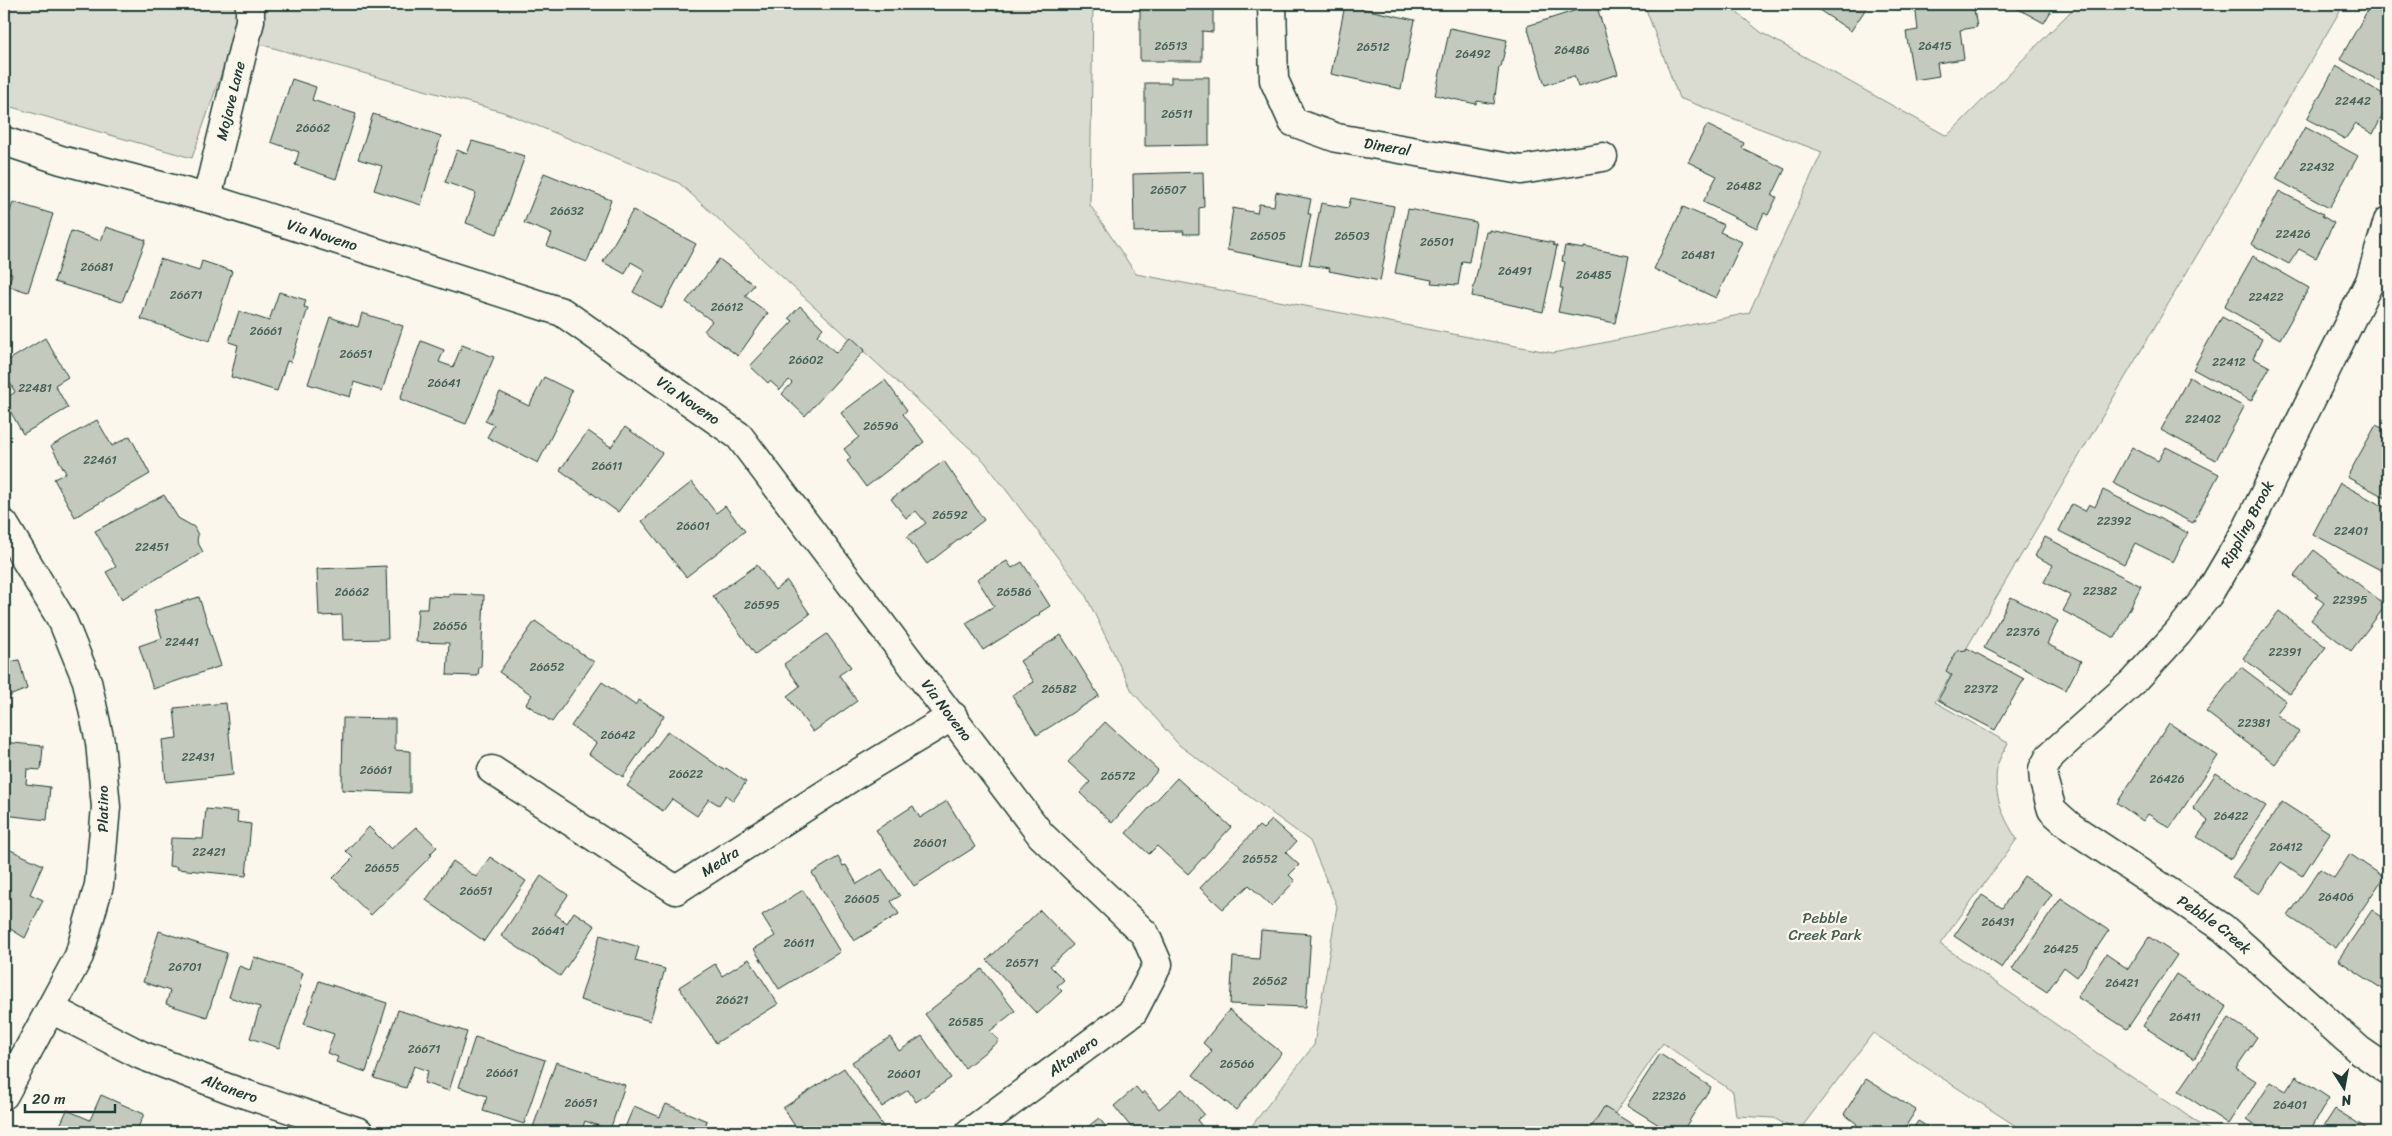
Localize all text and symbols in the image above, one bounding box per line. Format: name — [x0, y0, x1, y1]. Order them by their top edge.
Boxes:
house number: 26513 — [1155, 35, 1188, 57]
house number: 26415 — [1918, 35, 1952, 57]
house number: 26512 — [1356, 36, 1390, 58]
house number: 26486 — [1554, 39, 1590, 61]
house number: 26492 — [1455, 43, 1491, 65]
street label: Mojave Lane — [208, 58, 253, 143]
house number: 22442 — [2335, 90, 2371, 112]
house number: 26511 — [1161, 103, 1193, 125]
house number: 26662 — [296, 117, 330, 139]
street label: Dineral — [1362, 130, 1413, 164]
house number: 22432 — [2300, 156, 2334, 178]
house number: 26482 — [1726, 175, 1762, 197]
house number: 26507 — [1150, 179, 1187, 201]
house number: 26632 — [550, 200, 584, 222]
street label: Via Noveno — [284, 211, 361, 259]
house number: 22426 — [2275, 223, 2311, 245]
house number: 26505 — [1250, 225, 1286, 247]
house number: 26503 — [1334, 225, 1370, 247]
house number: 26501 — [1420, 231, 1454, 253]
house number: 26481 — [1681, 244, 1715, 266]
house number: 26681 — [81, 256, 113, 278]
house number: 26491 — [1498, 260, 1532, 282]
house number: 26485 — [1576, 264, 1612, 286]
house number: 26671 — [170, 284, 202, 306]
house number: 22422 — [2248, 286, 2284, 308]
house number: 26612 — [711, 296, 743, 318]
house number: 26661 — [250, 320, 282, 342]
house number: 26651 — [339, 343, 373, 365]
house number: 26602 — [788, 349, 824, 371]
house number: 22412 — [2212, 351, 2246, 373]
street label: Via Noveno — [651, 369, 726, 432]
house number: 26641 — [427, 372, 461, 394]
house number: 22481 — [18, 377, 52, 399]
house number: 22402 — [2185, 408, 2221, 430]
house number: 26596 — [863, 415, 899, 437]
house number: 22461 — [83, 449, 117, 471]
house number: 26611 — [592, 455, 622, 477]
street label: Rippling Brook — [2213, 475, 2281, 572]
house number: 26592 — [932, 504, 968, 526]
house number: 22392 — [2097, 510, 2131, 532]
house number: 26601 — [676, 515, 710, 537]
house number: 22401 — [2334, 520, 2368, 542]
house number: 22451 — [135, 536, 169, 558]
house number: 22382 — [2083, 580, 2117, 602]
house number: 26662 — [335, 581, 369, 603]
house number: 26586 — [996, 581, 1032, 603]
house number: 22395 — [2332, 589, 2368, 611]
house number: 26595 — [744, 594, 780, 616]
house number: 26656 — [433, 615, 468, 637]
house number: 22376 — [2006, 621, 2040, 643]
house number: 22441 — [165, 631, 199, 653]
house number: 22391 — [2269, 641, 2301, 663]
house number: 26652 — [530, 656, 564, 678]
street label: Via Noveno — [914, 673, 979, 748]
house number: 26582 — [1041, 678, 1077, 700]
house number: 22372 — [1964, 678, 1998, 700]
house number: 22381 — [2238, 712, 2270, 734]
house number: 26642 — [601, 724, 636, 746]
house number: 22431 — [181, 746, 215, 768]
house number: 26661 — [360, 759, 392, 781]
house number: 26622 — [669, 763, 703, 785]
house number: 26572 — [1101, 765, 1135, 787]
house number: 26426 — [2150, 768, 2185, 790]
street label: Platino — [90, 785, 116, 833]
house number: 26422 — [2213, 805, 2249, 827]
house number: 26601 — [913, 832, 947, 854]
house number: 26412 — [2269, 836, 2303, 858]
street label: Medra — [696, 839, 745, 884]
house number: 22421 — [192, 841, 226, 863]
house number: 26552 — [1242, 848, 1278, 870]
house number: 26655 — [364, 857, 400, 879]
house number: 26651 — [459, 880, 493, 902]
house number: 26406 — [2318, 886, 2354, 908]
house number: 26605 — [844, 888, 880, 910]
street label: Pebble Creek — [2172, 888, 2257, 961]
park label: Pebble Creek Park — [1788, 905, 1863, 948]
house number: 26431 — [1982, 911, 2014, 933]
house number: 26641 — [531, 920, 565, 942]
house number: 26611 — [784, 932, 814, 954]
house number: 26425 — [2043, 938, 2079, 960]
house number: 26571 — [1005, 952, 1039, 974]
house number: 26701 — [168, 956, 202, 978]
house number: 26562 — [1253, 970, 1287, 992]
house number: 26421 — [2105, 972, 2139, 994]
house number: 26621 — [716, 989, 748, 1011]
house number: 26411 — [2169, 1006, 2201, 1028]
house number: 26585 — [948, 1011, 984, 1033]
street label: Altanero — [1041, 1028, 1104, 1084]
house number: 26671 — [408, 1038, 440, 1060]
house number: 26566 — [1220, 1053, 1255, 1075]
house number: 26661 — [486, 1062, 518, 1084]
house number: 26601 — [887, 1063, 921, 1085]
north arrow — [2320, 1064, 2370, 1114]
street label: Altanero — [197, 1066, 262, 1111]
scale bar — [25, 1081, 115, 1113]
house number: 22326 — [1652, 1085, 1686, 1107]
text: 20 m — [32, 1086, 66, 1112]
text: N — [2339, 1087, 2355, 1114]
house number: 26651 — [564, 1092, 598, 1114]
house number: 26401 — [2273, 1094, 2307, 1116]

